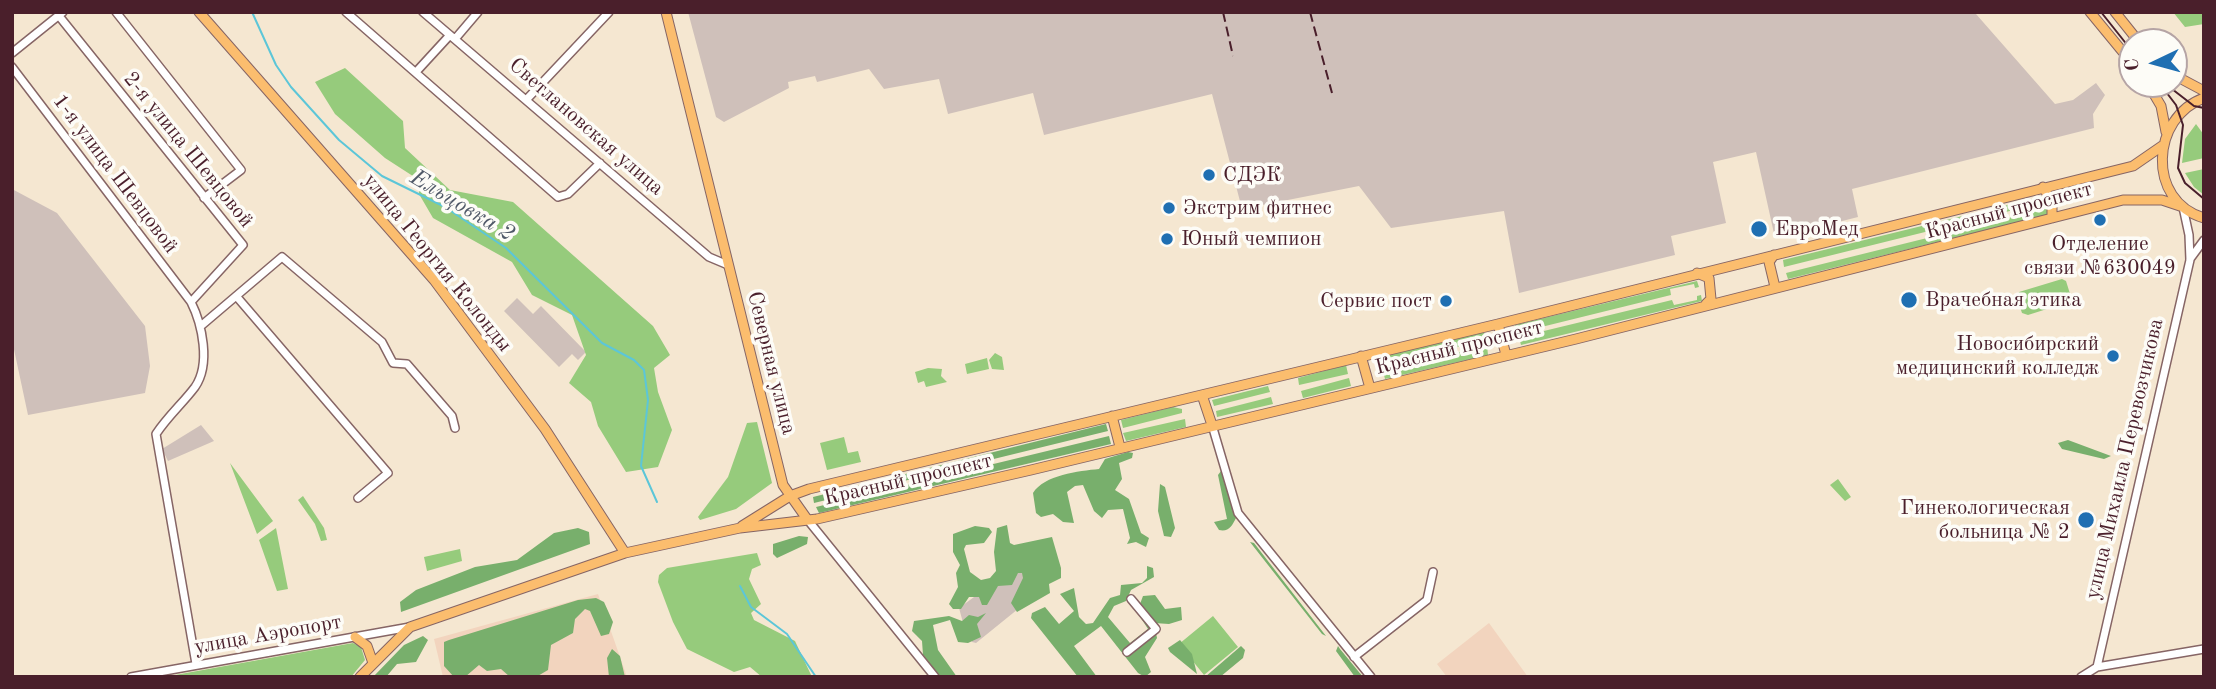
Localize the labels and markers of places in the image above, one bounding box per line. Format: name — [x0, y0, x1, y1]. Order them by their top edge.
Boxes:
place label: СДЭК — [1223, 162, 1281, 188]
marker: СДЭК — [1201, 167, 1217, 183]
place label: Экстрим фитнес — [1183, 195, 1332, 221]
marker: Экстрим фитнес — [1161, 200, 1177, 216]
marker: Отделение связи №630049 — [2092, 212, 2108, 228]
place label: ЕвроМед — [1775, 216, 1858, 242]
marker: ЕвроМед — [1749, 219, 1769, 239]
place label: Юный чемпион — [1181, 226, 1322, 252]
marker: Юный чемпион — [1159, 231, 1175, 247]
place label: Отделение связи №630049 — [2024, 231, 2176, 281]
place label: Врачебная этика — [1925, 287, 2082, 313]
place label: Сервис пост — [1320, 288, 1432, 314]
marker: Врачебная этика — [1899, 290, 1919, 310]
marker: Сервис пост — [1438, 293, 1454, 309]
place label: Новосибирский медицинский колледж — [1896, 331, 2099, 381]
marker: Новосибирский медицинский колледж — [2105, 348, 2121, 364]
place label: Гинекологическая больница № 2 — [1900, 495, 2070, 545]
marker: Гинекологическая больница № 2 — [2076, 510, 2096, 530]

